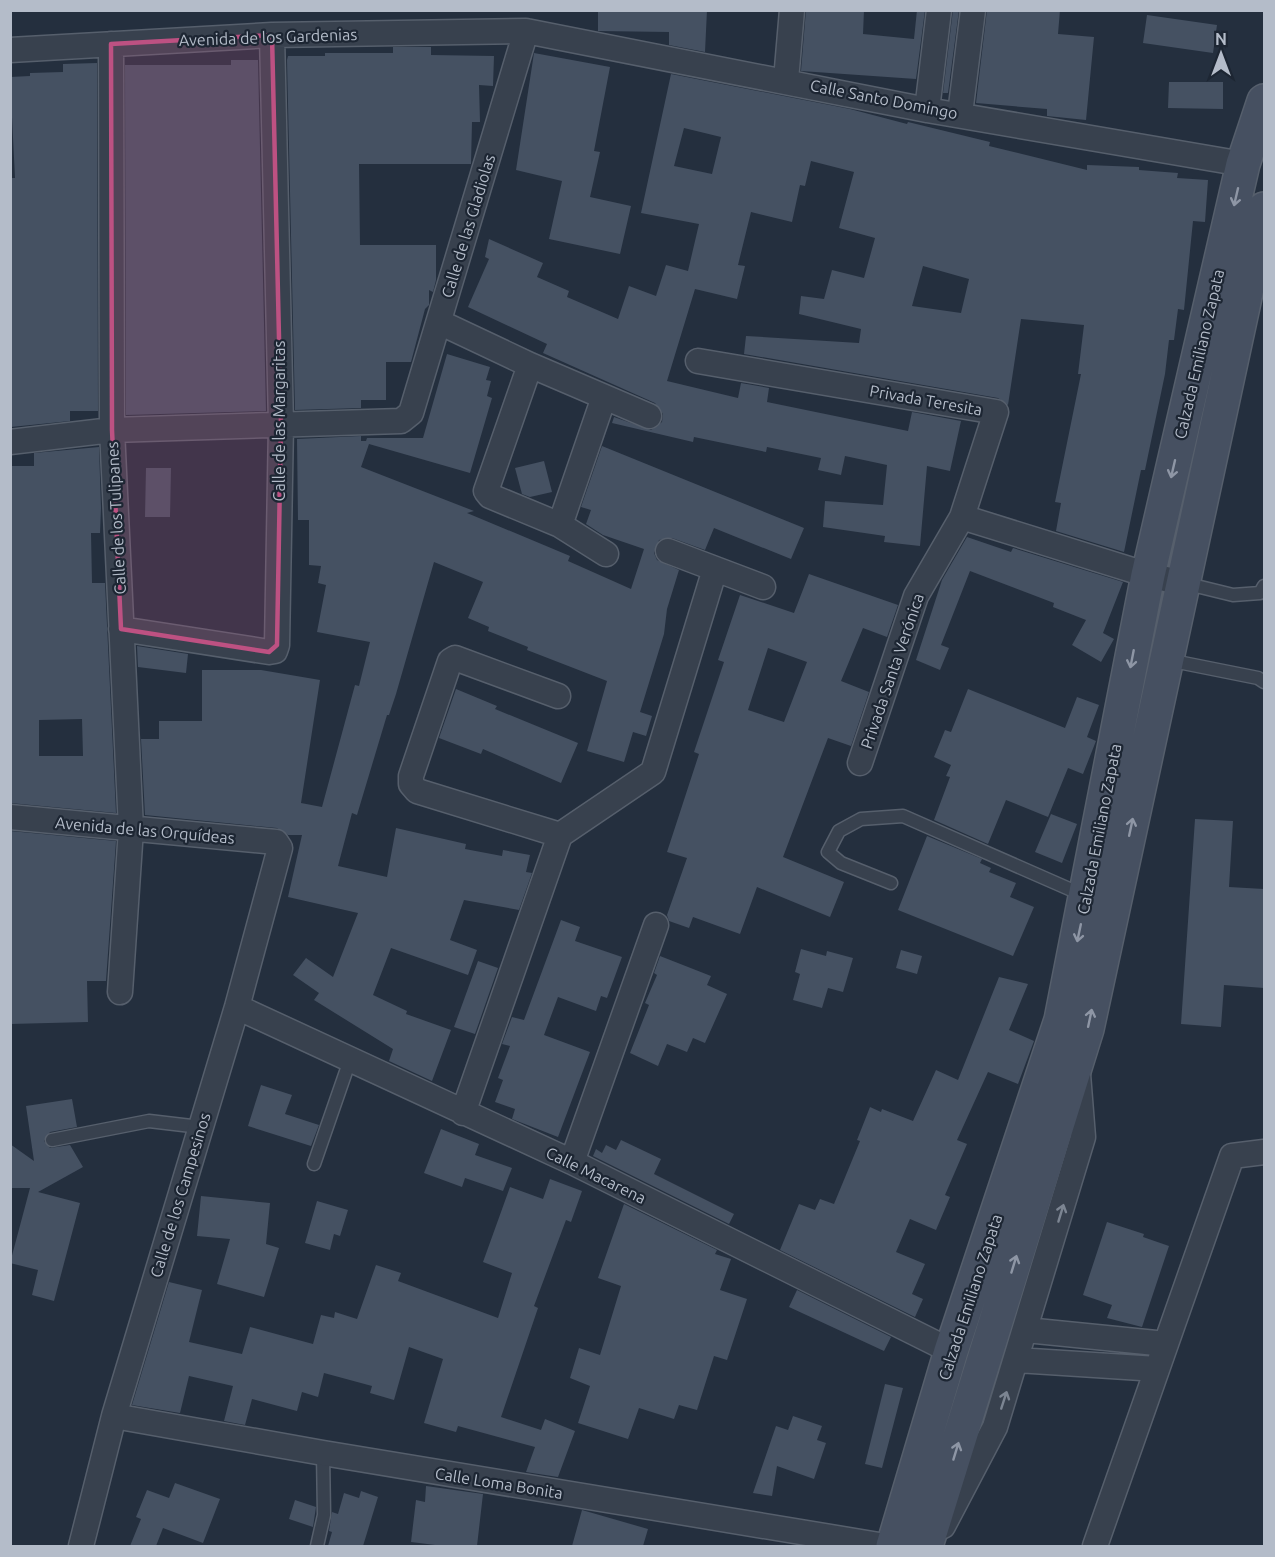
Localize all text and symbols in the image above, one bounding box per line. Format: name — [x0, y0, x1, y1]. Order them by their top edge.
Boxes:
north arrow — [1191, 24, 1251, 84]
street label: Avenida de los Gardenias — [179, 25, 357, 49]
text: N — [1215, 30, 1227, 48]
street label: Calle Santo Domingo — [809, 76, 959, 122]
street label: Calle de las Gladiolas — [438, 152, 498, 300]
one-way arrow — [1229, 187, 1241, 206]
street label: Calzada Emiliano Zapata — [1171, 267, 1227, 441]
street label: Calle de las Margaritas — [270, 341, 288, 501]
street label: Privada Teresita — [868, 381, 984, 419]
street label: Calle de los Tulipanes — [103, 441, 129, 595]
one-way arrow — [1166, 459, 1178, 478]
street label: Privada Santa Verónica — [857, 591, 927, 751]
one-way arrow — [1126, 649, 1137, 669]
street label: Calzada Emiliano Zapata — [1074, 742, 1124, 916]
street label: Avenida de las Orquídeas — [54, 813, 236, 847]
one-way arrow — [1126, 818, 1137, 837]
one-way arrow — [1073, 923, 1084, 943]
one-way arrow — [1085, 1009, 1096, 1028]
street label: Calle de los Campesinos — [146, 1110, 214, 1280]
street label: Calle Macarena — [543, 1143, 649, 1207]
one-way arrow — [1056, 1204, 1067, 1223]
street label: Calzada Emiliano Zapata — [935, 1212, 1005, 1382]
one-way arrow — [1009, 1255, 1020, 1274]
one-way arrow — [999, 1391, 1010, 1410]
one-way arrow — [951, 1442, 962, 1461]
street label: Calle Loma Bonita — [434, 1464, 564, 1502]

